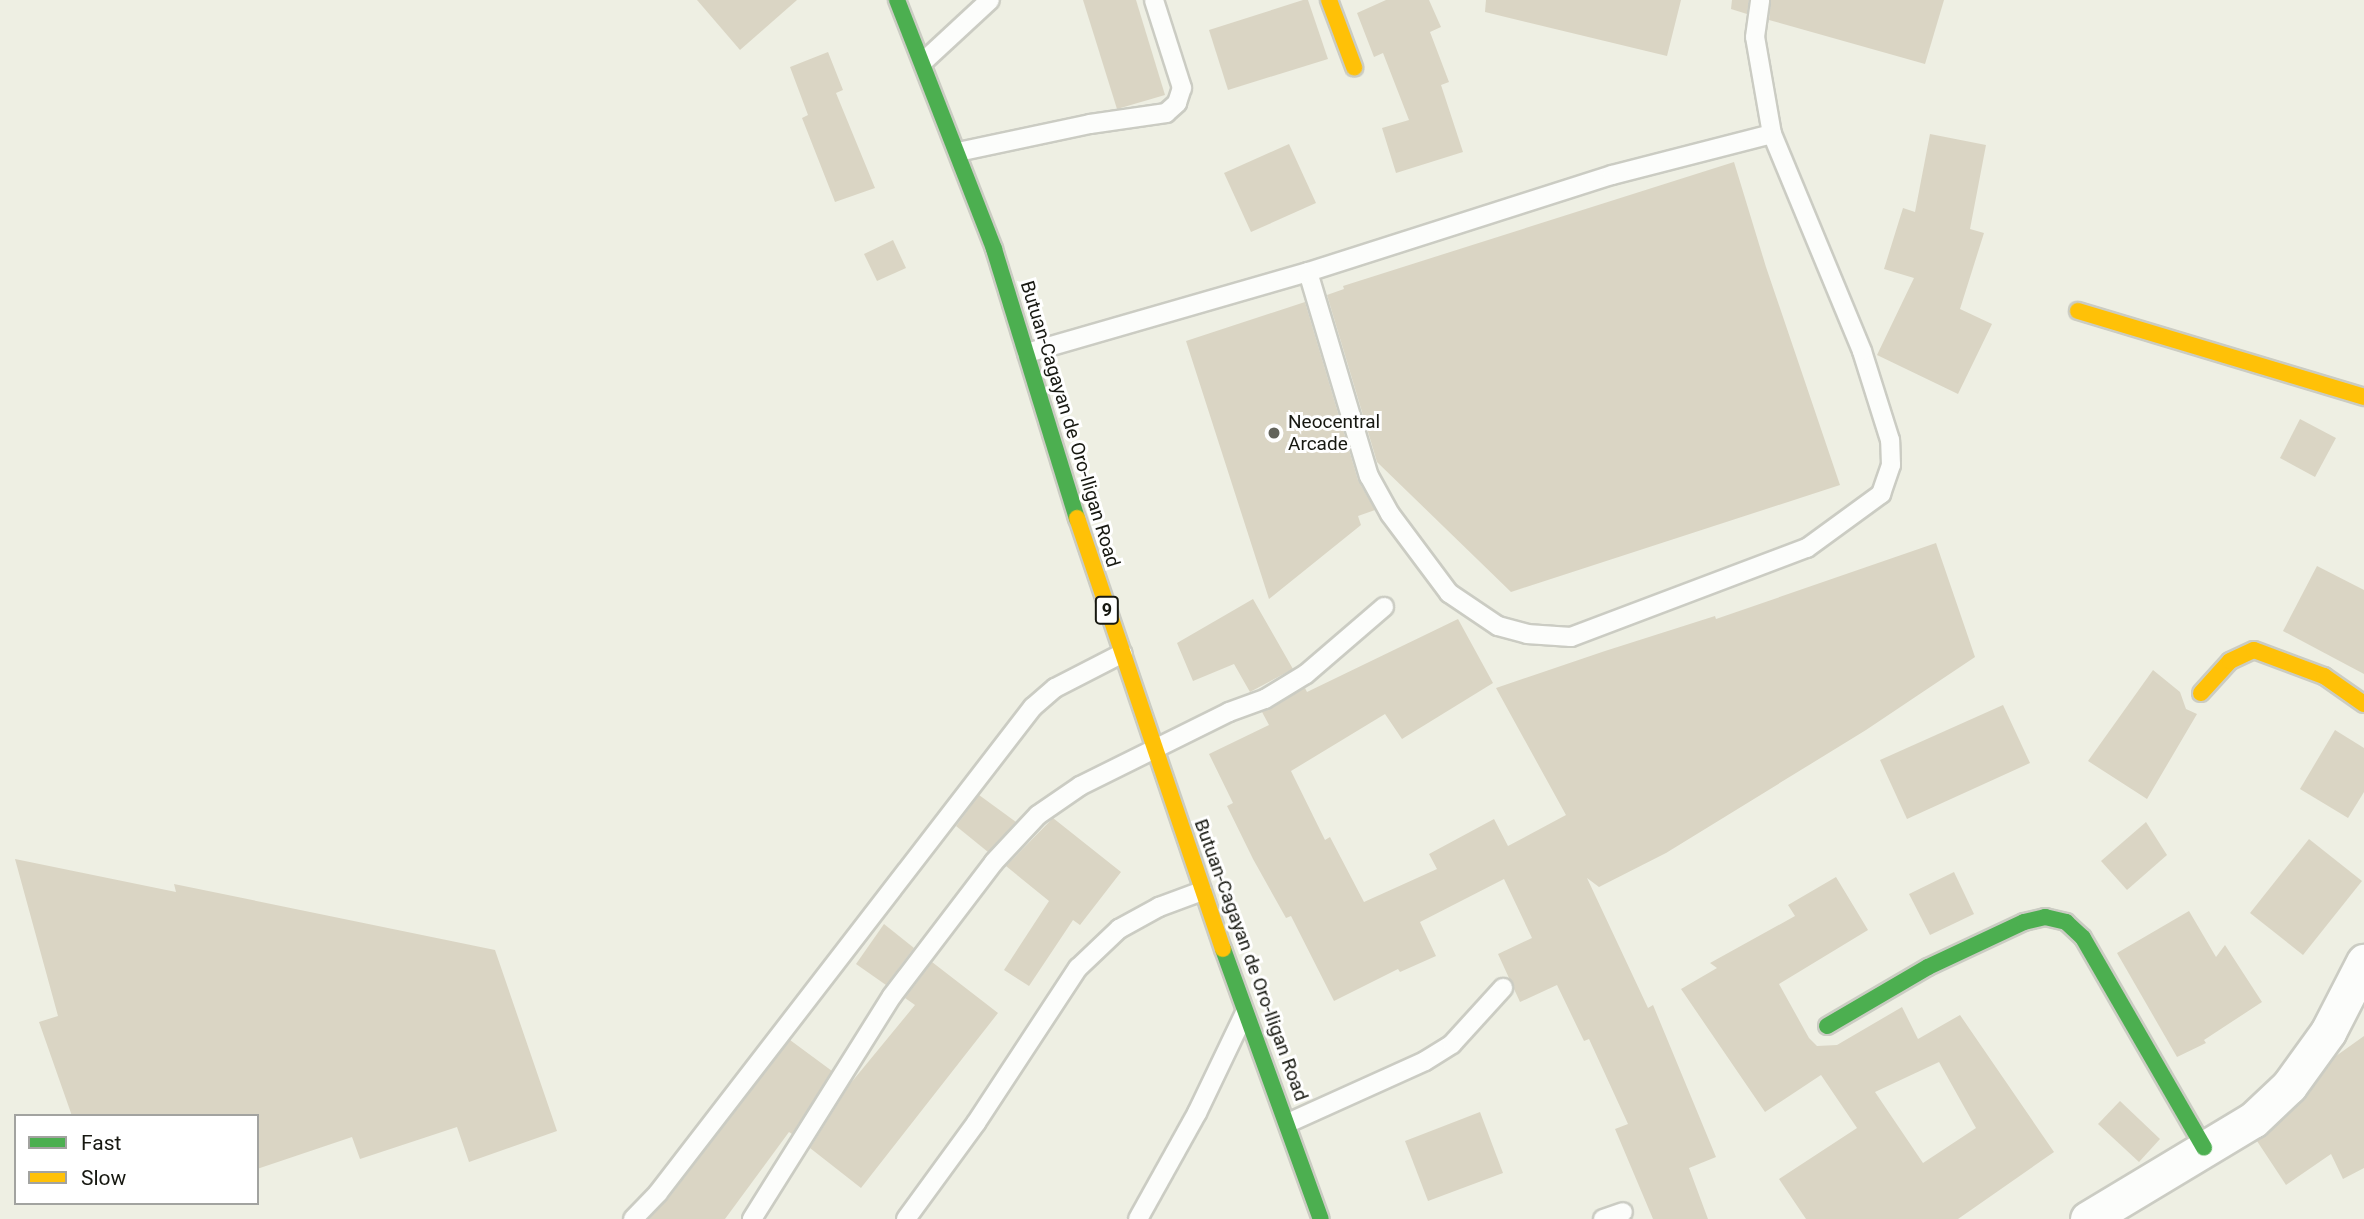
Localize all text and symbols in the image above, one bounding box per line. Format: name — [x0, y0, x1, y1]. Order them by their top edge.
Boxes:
street label: Butuan-Cagayan de Oro-Iligan Road — [1016, 278, 1124, 570]
place label: Neocentral Arcade — [1288, 411, 1380, 455]
marker: Neocentral Arcade — [1266, 425, 1282, 441]
road number: 9 — [1095, 596, 1119, 624]
street label: Butuan-Cagayan de Oro-Iligan Road — [1189, 816, 1313, 1104]
legend — [14, 1114, 259, 1205]
text: Fast — [81, 1131, 121, 1155]
text: Slow — [81, 1166, 126, 1190]

